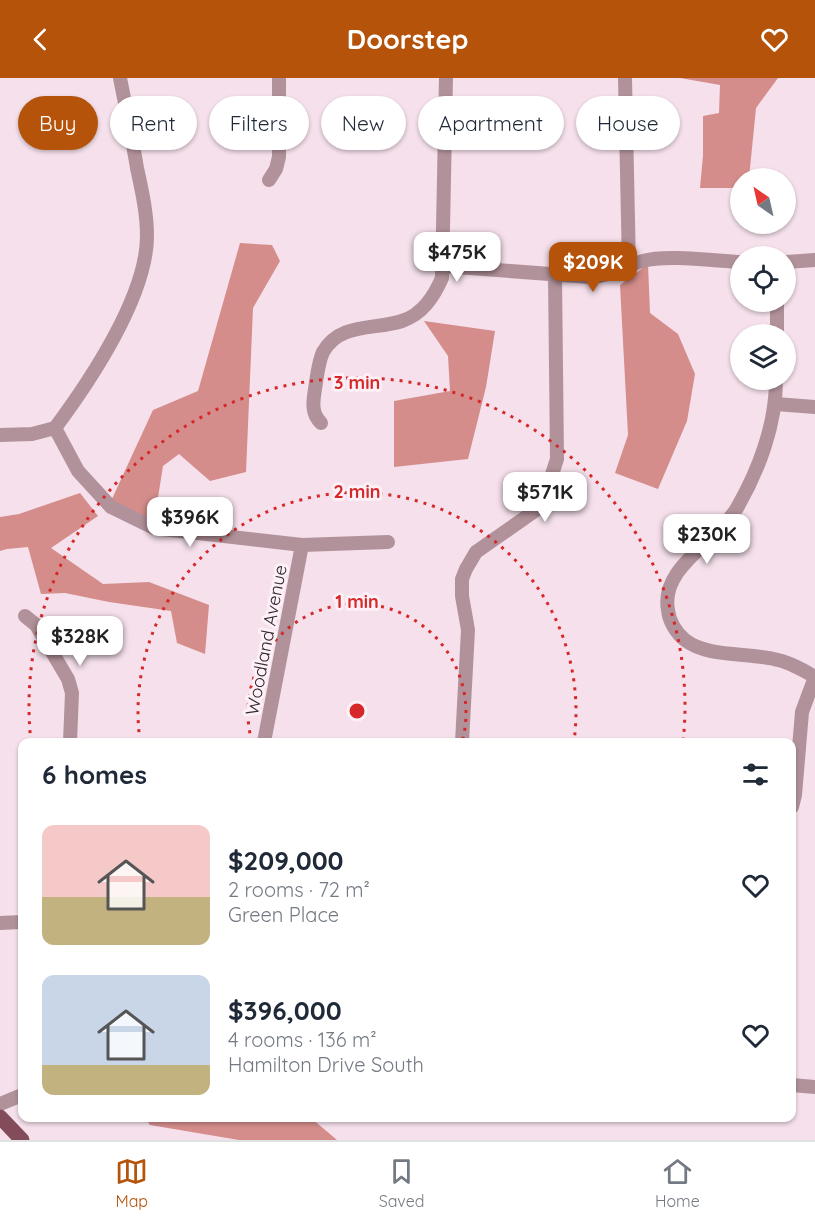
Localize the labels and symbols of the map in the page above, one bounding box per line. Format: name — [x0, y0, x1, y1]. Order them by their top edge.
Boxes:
north arrow — [730, 168, 796, 234]
pin: $475K — [415, 232, 499, 283]
pin: $209K — [551, 242, 635, 293]
text: 3 min — [334, 371, 380, 394]
pin: $571K — [503, 472, 587, 523]
text: 2 min — [334, 480, 380, 503]
pin: $396K — [148, 497, 232, 548]
pin: $230K — [665, 514, 749, 565]
street label: Woodland Avenue — [240, 563, 292, 717]
text: 1 min — [335, 590, 379, 613]
pin: $328K — [38, 616, 122, 667]
centre of rings — [347, 701, 367, 721]

